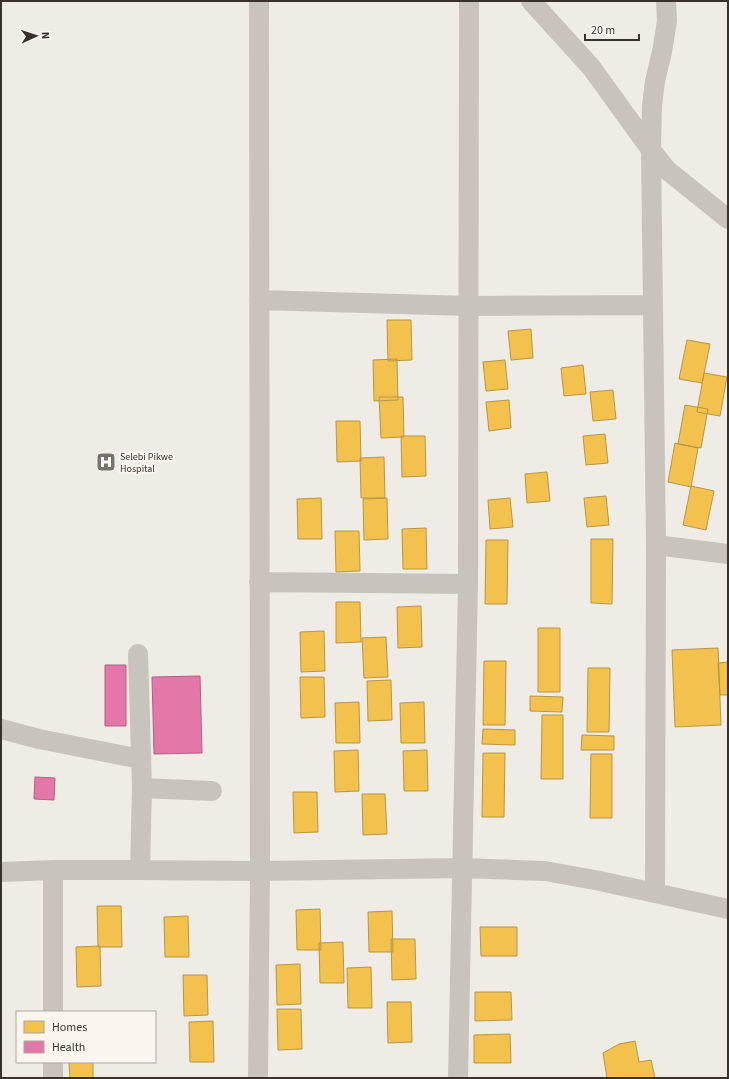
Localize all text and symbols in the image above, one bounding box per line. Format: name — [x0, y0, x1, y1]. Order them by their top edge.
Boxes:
north arrow — [16, 16, 56, 56]
scale bar — [585, 16, 639, 42]
text: 20 m — [591, 22, 615, 39]
text: N — [38, 31, 53, 40]
place label: Selebi Pikwe Hospital — [120, 450, 173, 476]
hospital icon: Selebi Pikwe Hospital — [95, 451, 117, 473]
legend — [16, 1011, 156, 1063]
text: Homes — [52, 1019, 87, 1036]
text: Health — [52, 1039, 85, 1056]

